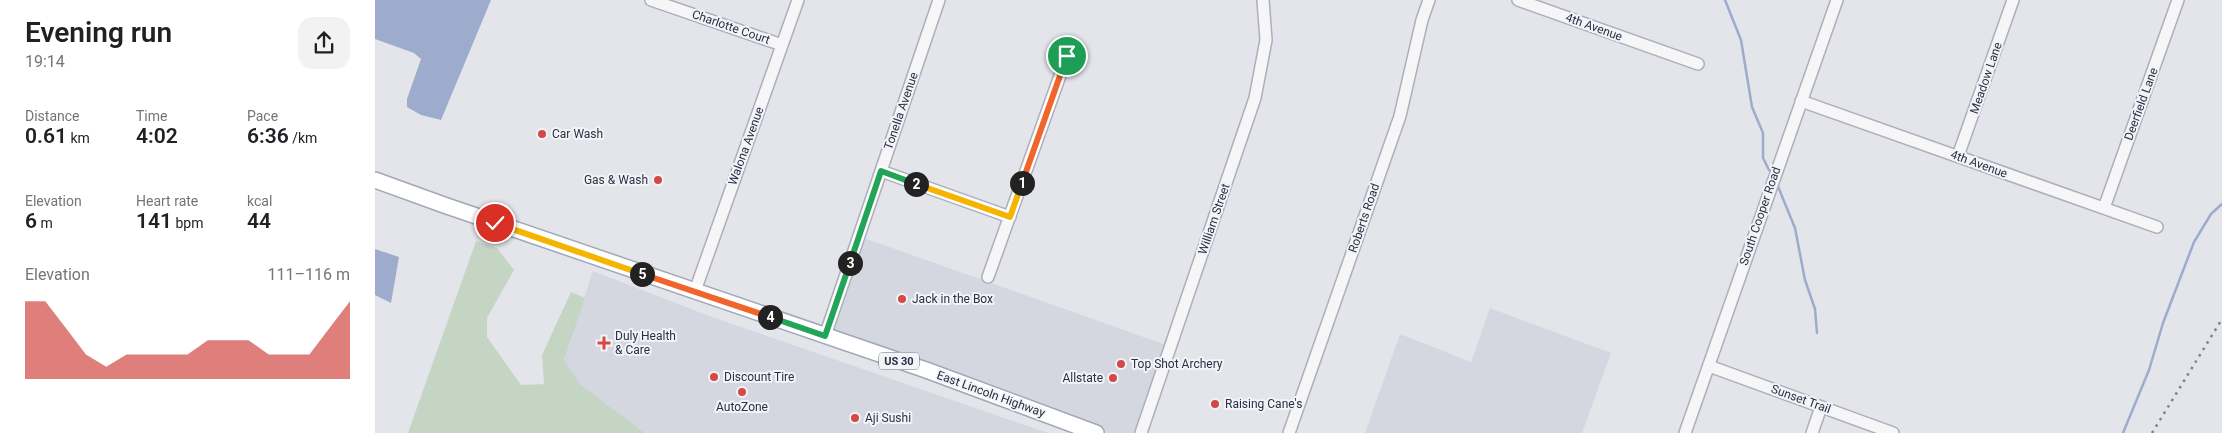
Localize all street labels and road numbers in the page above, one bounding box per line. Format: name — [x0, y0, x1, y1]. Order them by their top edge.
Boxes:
street label: Charlotte Court — [690, 7, 772, 47]
street label: 4th Avenue — [1564, 10, 1624, 44]
street label: Meadow Lane — [1967, 40, 2005, 116]
street label: Deerfield Lane — [2121, 66, 2161, 142]
street label: Tonella Avenue — [881, 70, 921, 152]
street label: Walona Avenue — [725, 105, 767, 187]
street label: 4th Avenue — [1949, 147, 2009, 181]
street label: South Cooper Road — [1737, 165, 1783, 267]
street label: William Street — [1195, 182, 1233, 256]
street label: Roberts Road — [1346, 182, 1382, 254]
road number: US 30 — [879, 352, 919, 370]
street label: East Lincoln Highway — [935, 368, 1047, 420]
street label: Sunset Trail — [1769, 382, 1833, 416]

